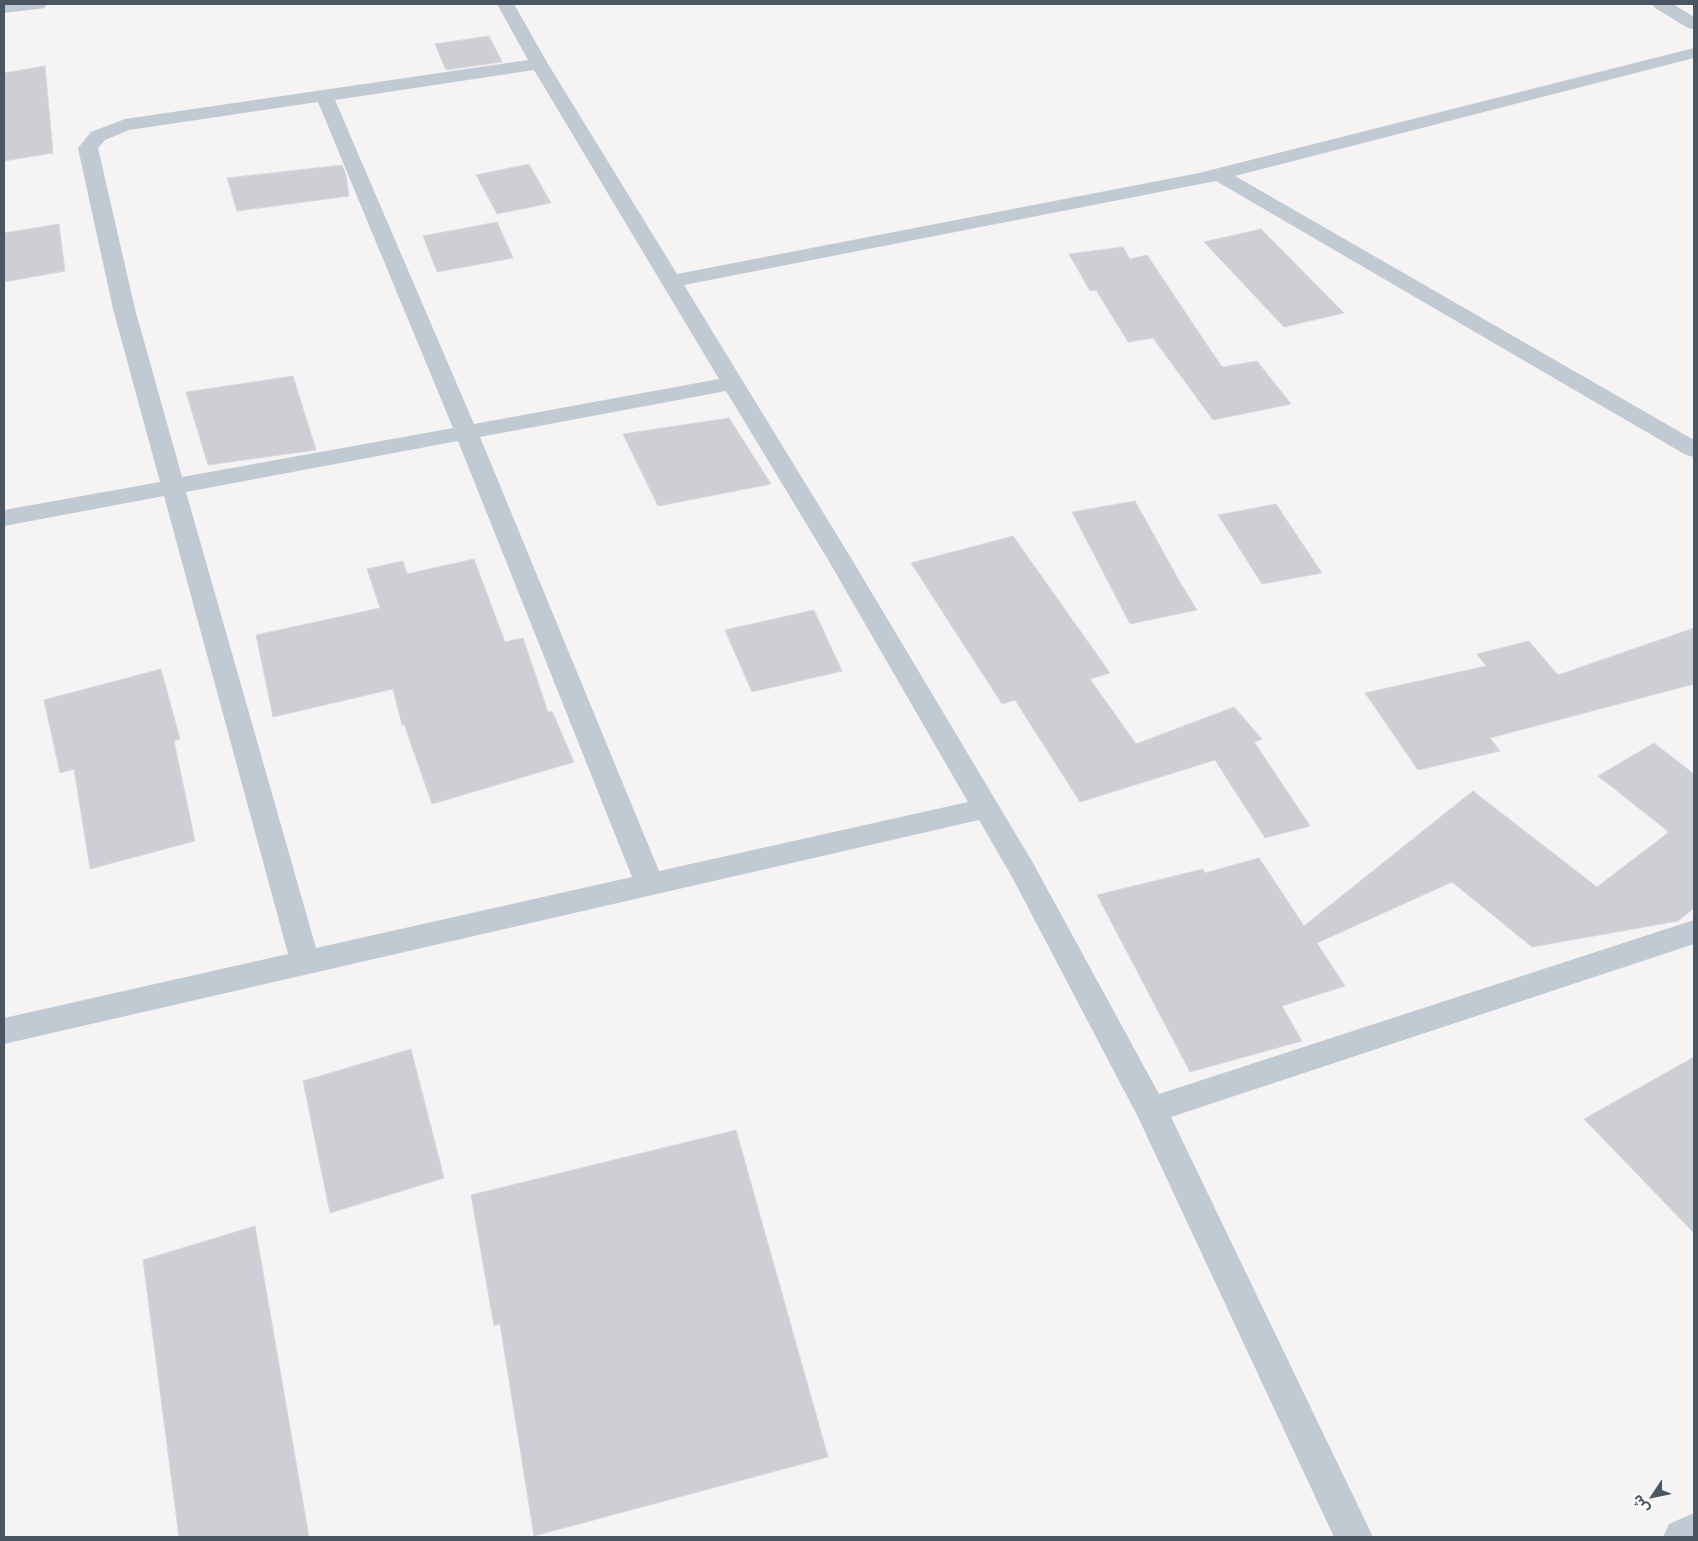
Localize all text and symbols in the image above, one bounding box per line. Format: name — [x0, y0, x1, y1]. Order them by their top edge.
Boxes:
north arrow — [1628, 1471, 1678, 1521]
text: ش — [1628, 1492, 1653, 1517]

